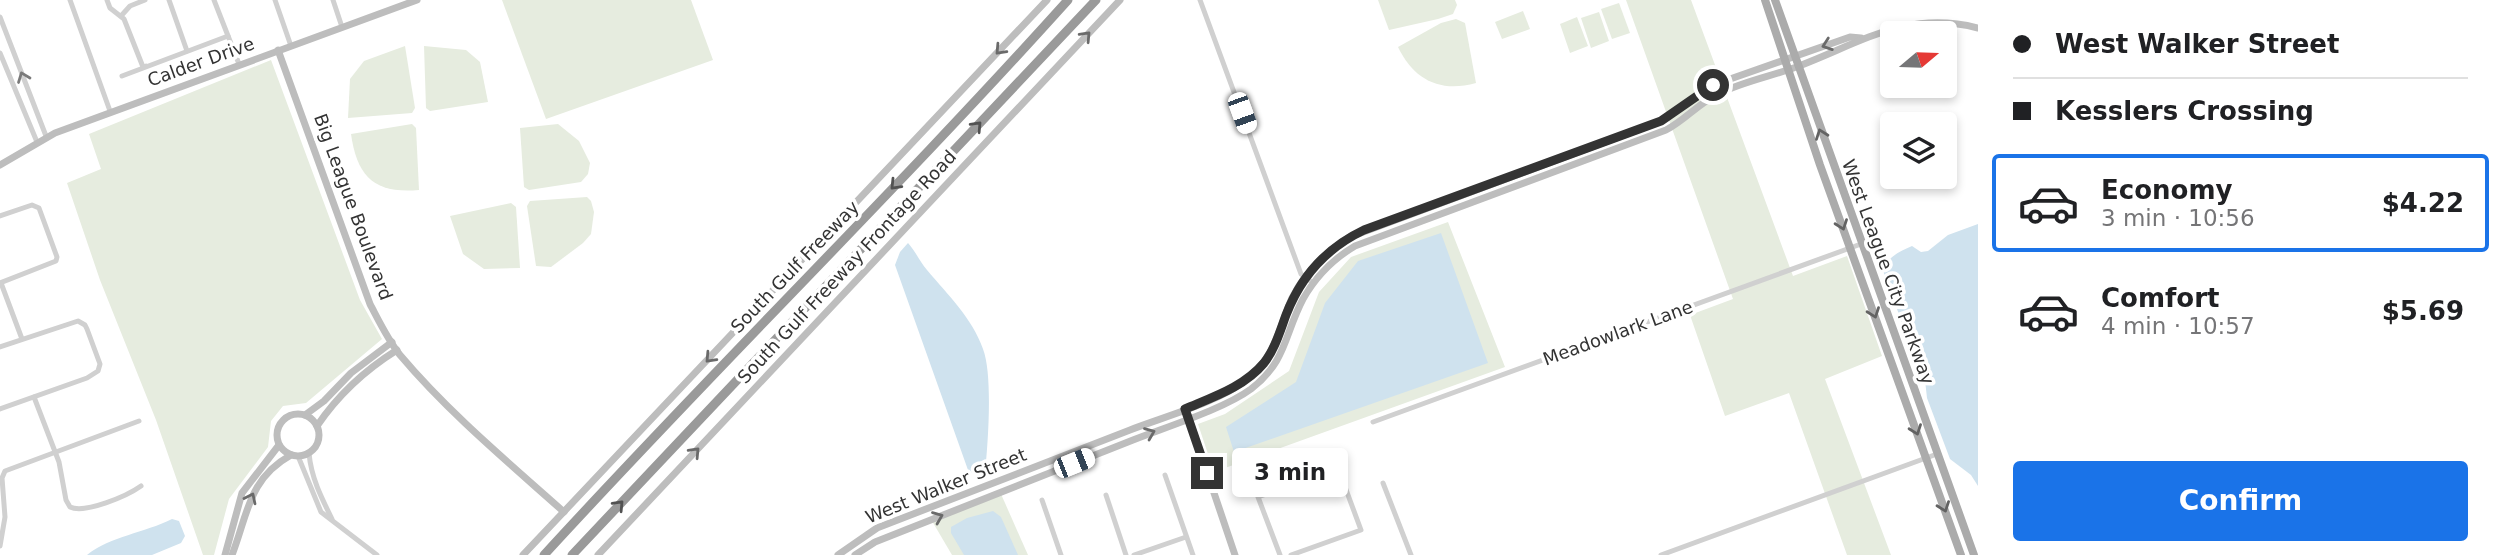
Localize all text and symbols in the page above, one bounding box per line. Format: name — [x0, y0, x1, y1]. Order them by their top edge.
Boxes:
north arrow — [1880, 21, 1956, 98]
map controls — [1880, 21, 1957, 189]
text: West Walker Street — [2055, 29, 2339, 59]
one-way arrow — [1078, 31, 1091, 44]
street label: Calder Drive — [145, 32, 257, 91]
one-way arrow — [1822, 37, 1834, 51]
one-way arrow — [996, 42, 1009, 55]
route start — [1697, 69, 1729, 101]
one-way arrow — [18, 71, 32, 83]
car — [1225, 90, 1260, 136]
text: Kesslers Crossing — [2055, 96, 2314, 126]
street label: Big League Boulevard — [310, 111, 397, 303]
button: layers — [1880, 112, 1957, 189]
one-way arrow — [969, 121, 981, 134]
one-way arrow — [1815, 128, 1829, 140]
street label: South Gulf Freeway Frontage Road — [733, 146, 960, 387]
street label: West League City Parkway — [1838, 157, 1939, 387]
icon: car — [2017, 172, 2080, 235]
text: Economy — [2101, 175, 2232, 205]
one-way arrow — [891, 177, 903, 190]
text: $4.22 — [2382, 188, 2464, 218]
street label: South Gulf Freeway — [726, 196, 863, 337]
text: 3 min · 10:56 — [2101, 205, 2255, 231]
one-way arrow — [1834, 219, 1848, 231]
icon: car — [2017, 280, 2080, 343]
text: Comfort — [2101, 283, 2219, 313]
street label: Meadowlark Lane — [1540, 296, 1696, 369]
text: $5.69 — [2382, 296, 2464, 326]
one-way arrow — [1866, 306, 1880, 318]
text: 4 min · 10:57 — [2101, 313, 2255, 339]
one-way arrow — [705, 350, 718, 363]
one-way arrow — [1908, 423, 1922, 435]
one-way arrow — [1143, 428, 1155, 442]
street label: West Walker Street — [862, 444, 1029, 527]
car — [1051, 445, 1098, 481]
one-way arrow — [687, 447, 699, 460]
callout: 3 min — [1232, 448, 1347, 498]
route end — [1191, 457, 1223, 489]
text: 3 min — [1254, 459, 1326, 485]
button: Confirm — [2013, 461, 2468, 541]
one-way arrow — [243, 493, 257, 505]
one-way arrow — [611, 500, 624, 513]
one-way arrow — [1935, 500, 1949, 512]
one-way arrow — [932, 511, 944, 525]

